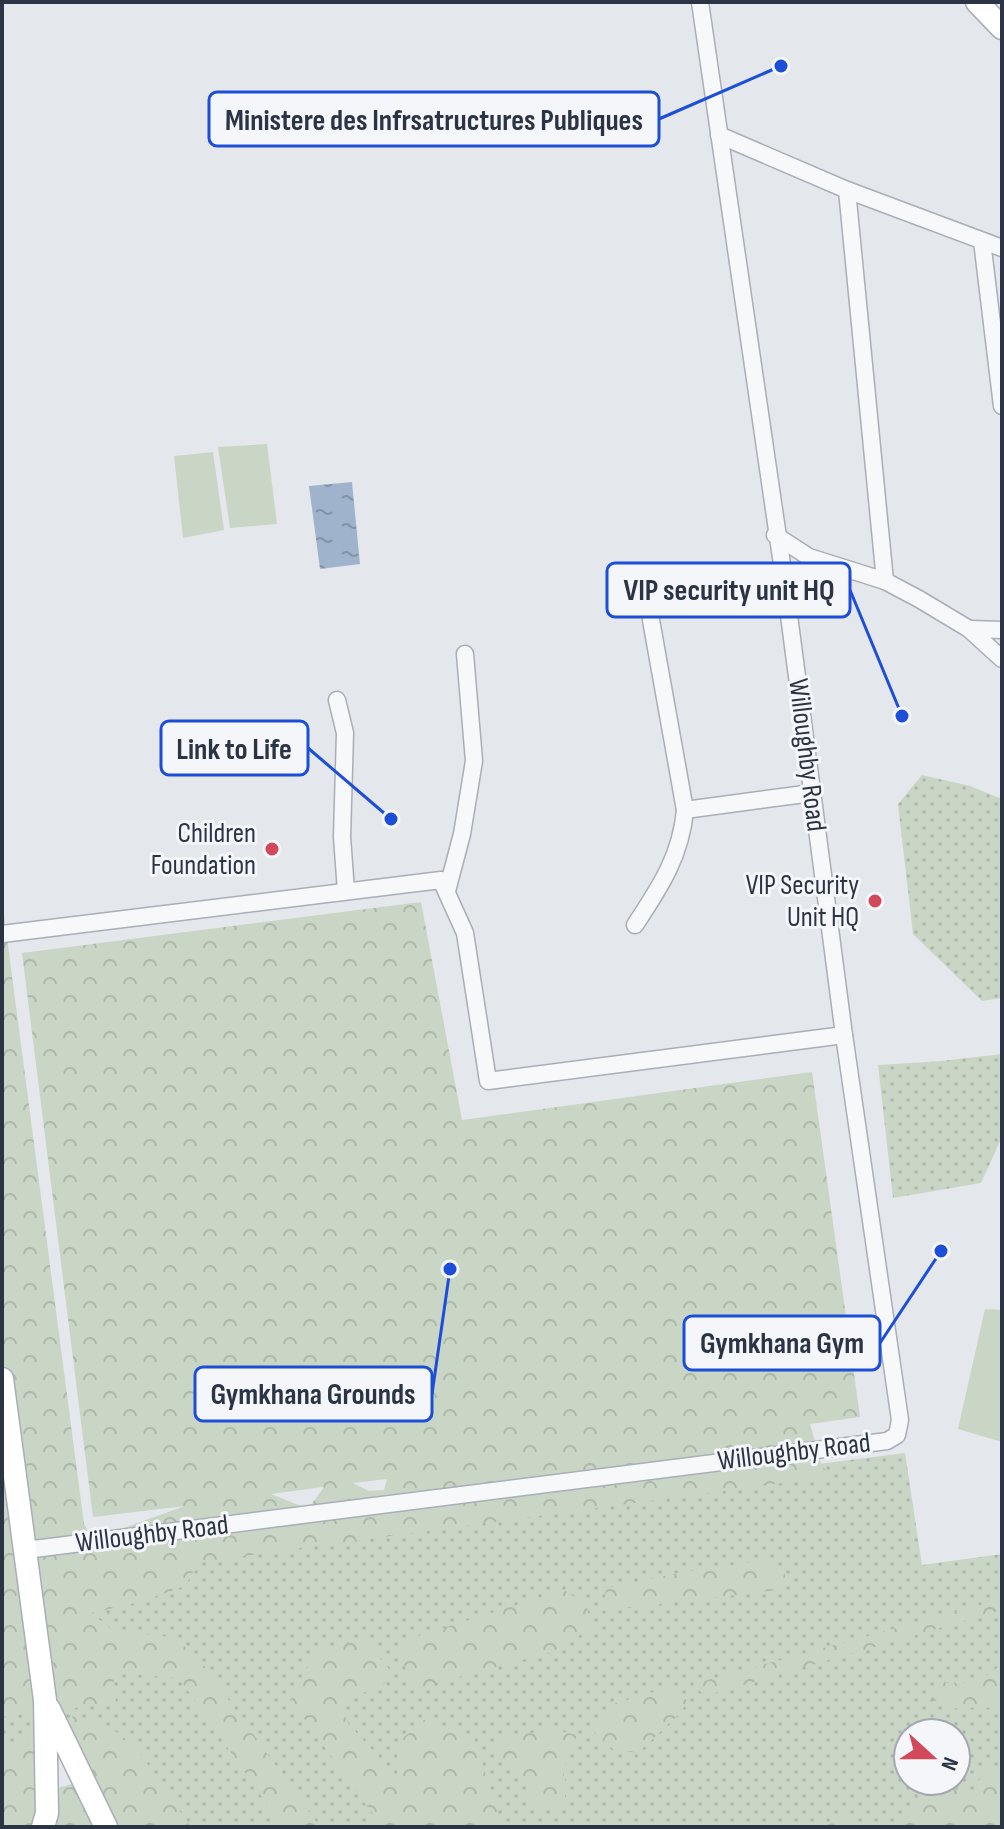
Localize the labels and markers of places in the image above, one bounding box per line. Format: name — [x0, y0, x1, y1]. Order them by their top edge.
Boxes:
callout: Ministere des Infrsatructures Publiques — [209, 92, 659, 146]
callout: VIP security unit HQ — [607, 563, 850, 617]
callout: Link to Life — [161, 721, 308, 775]
place label: Children Foundation — [151, 817, 256, 882]
marker: Children Foundation — [263, 840, 281, 858]
place label: VIP Security Unit HQ — [746, 869, 859, 934]
marker: VIP Security Unit HQ — [866, 892, 884, 910]
callout: Gymkhana Gym — [684, 1316, 880, 1370]
callout: Gymkhana Grounds — [195, 1367, 432, 1421]

